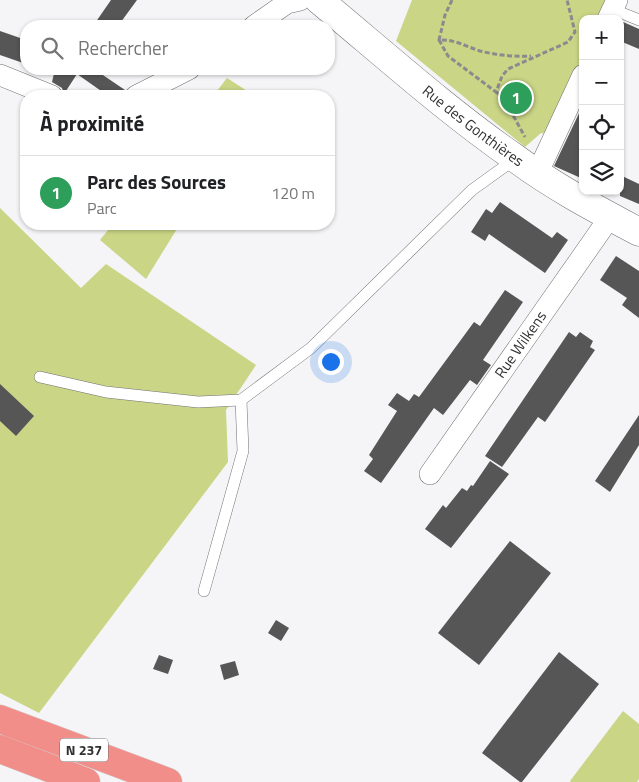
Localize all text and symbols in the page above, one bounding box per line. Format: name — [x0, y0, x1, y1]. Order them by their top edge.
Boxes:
map controls — [579, 15, 624, 195]
button: + — [579, 15, 624, 60]
search box — [20, 20, 335, 75]
text: Rechercher — [78, 33, 168, 62]
icon: search — [38, 34, 66, 62]
button: − — [579, 60, 624, 105]
street label: Rue des Gonthières — [417, 79, 529, 172]
pin: 1 — [500, 79, 532, 117]
button: locate — [579, 105, 624, 150]
text: À proximité — [40, 107, 144, 139]
button: layers — [579, 150, 624, 195]
text: Parc des Sources — [87, 167, 226, 196]
text: 1 — [52, 181, 60, 205]
text: 120 m — [271, 181, 315, 205]
text: Parc — [87, 196, 117, 220]
street label: Rue Wilkens — [489, 306, 552, 383]
your location — [318, 349, 344, 375]
road number: N 237 — [60, 738, 108, 762]

